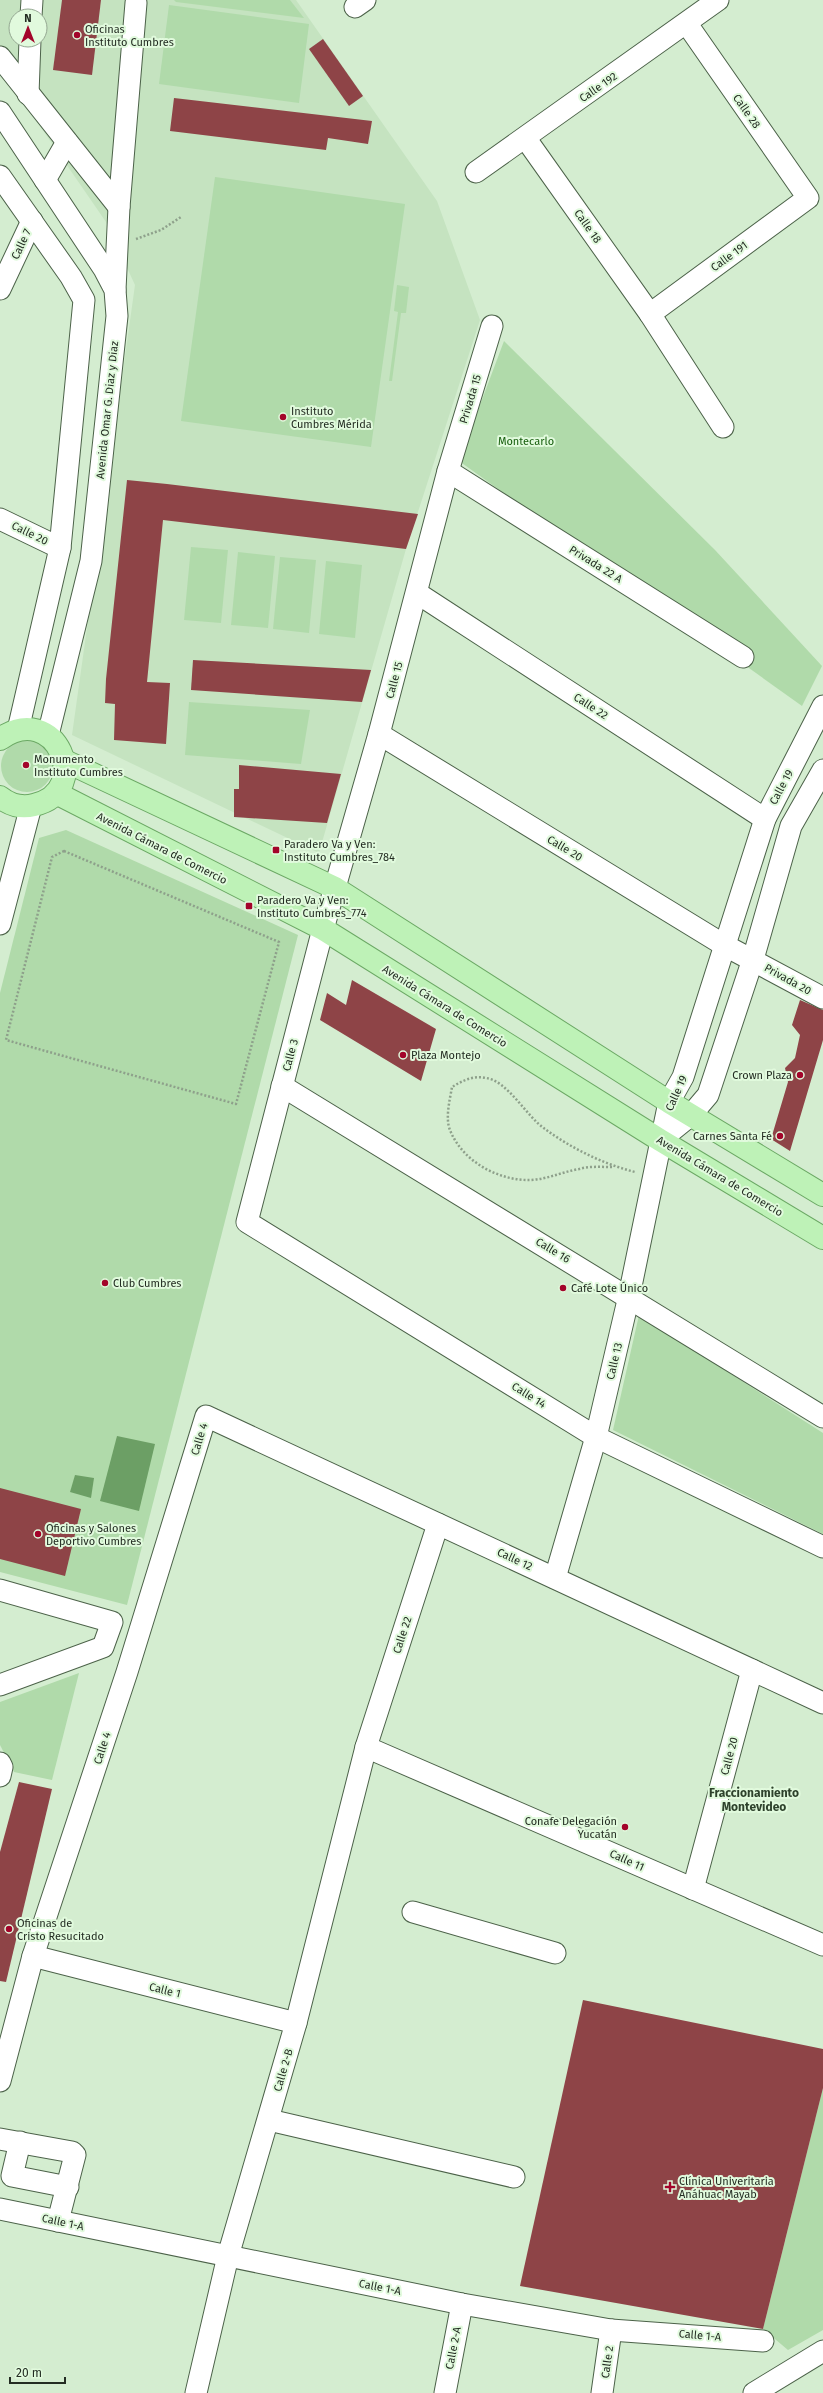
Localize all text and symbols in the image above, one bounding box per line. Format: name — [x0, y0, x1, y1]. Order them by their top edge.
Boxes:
north arrow — [8, 8, 48, 48]
text: N — [24, 12, 32, 25]
place label: Oficinas Instituto Cumbres — [85, 23, 174, 49]
marker: Oficinas Instituto Cumbres — [72, 30, 82, 40]
street label: Calle 192 — [577, 70, 620, 105]
street label: Calle 28 — [730, 92, 763, 131]
street label: Calle 18 — [571, 207, 604, 246]
street label: Calle 7 — [9, 227, 34, 262]
street label: Calle 191 — [708, 239, 750, 274]
street label: Avenida Omar G. Diaz y Diaz — [94, 340, 121, 480]
street label: Privada 15 — [457, 373, 484, 425]
place label: Instituto Cumbres Mérida — [291, 405, 372, 431]
marker: Instituto Cumbres Mérida — [278, 412, 288, 422]
park label: Montecarlo — [498, 435, 554, 448]
street label: Calle 20 — [9, 519, 50, 548]
street label: Privada 22 A — [567, 543, 625, 586]
street label: Calle 15 — [383, 660, 406, 700]
street label: Calle 22 — [571, 691, 610, 722]
place label: Monumento Instituto Cumbres — [34, 753, 123, 779]
marker: Monumento Instituto Cumbres — [21, 760, 31, 770]
street label: Calle 19 — [767, 767, 796, 807]
street label: Avenida Cámara de Comercio — [94, 810, 229, 887]
street label: Calle 20 — [545, 833, 585, 864]
place label: Paradero Va y Ven: Instituto Cumbres_784 — [284, 838, 395, 864]
marker: Paradero Va y Ven: Instituto Cumbres_784 — [271, 845, 281, 855]
place label: Paradero Va y Ven: Instituto Cumbres_774 — [257, 894, 367, 920]
marker: Paradero Va y Ven: Instituto Cumbres_774 — [244, 901, 254, 911]
street label: Privada 20 — [762, 961, 814, 998]
street label: Avenida Cámara de Comercio — [380, 963, 510, 1050]
street label: Calle 3 — [280, 1038, 301, 1073]
place label: Plaza Montejo — [411, 1049, 481, 1062]
marker: Plaza Montejo — [398, 1050, 408, 1060]
place label: Crown Plaza — [732, 1069, 792, 1082]
marker: Crown Plaza — [795, 1070, 805, 1080]
street label: Calle 19 — [663, 1073, 690, 1113]
place label: Carnes Santa Fé — [693, 1130, 772, 1143]
marker: Carnes Santa Fé — [775, 1131, 785, 1141]
street label: Avenida Cámara de Comercio — [654, 1134, 785, 1219]
street label: Calle 16 — [533, 1235, 572, 1266]
place label: Club Cumbres — [113, 1277, 182, 1290]
marker: Club Cumbres — [100, 1278, 110, 1288]
place label: Café Lote Único — [571, 1281, 648, 1295]
marker: Café Lote Único — [558, 1283, 568, 1293]
street label: Calle 13 — [604, 1341, 625, 1381]
street label: Calle 14 — [509, 1380, 548, 1411]
street label: Calle 4 — [188, 1421, 211, 1457]
place label: Oficinas y Salones Deportivo Cumbres — [46, 1522, 141, 1548]
marker: Oficinas y Salones Deportivo Cumbres — [33, 1529, 43, 1539]
street label: Calle 12 — [495, 1546, 535, 1573]
street label: Calle 22 — [390, 1615, 415, 1655]
street label: Calle 4 — [91, 1730, 114, 1766]
street label: Calle 20 — [718, 1736, 741, 1777]
district label: Fraccionamiento Montevideo — [709, 1786, 799, 1814]
place label: Conafe Delegación Yucatán — [525, 1815, 617, 1841]
marker: Conafe Delegación Yucatán — [620, 1822, 630, 1832]
street label: Calle 11 — [607, 1847, 646, 1874]
place label: Oficinas de Cristo Resucitado — [17, 1917, 104, 1943]
marker: Oficinas de Cristo Resucitado — [4, 1924, 14, 1934]
street label: Calle 1 — [148, 1980, 182, 2001]
street label: Calle 2-B — [271, 2047, 296, 2093]
place label: Clínica Univeritaria Anáhuac Mayab — [679, 2175, 774, 2201]
marker: Clínica Univeritaria Anáhuac Mayab — [664, 2181, 676, 2193]
street label: Calle 1-A — [41, 2212, 86, 2233]
street label: Calle 1-A — [358, 2277, 403, 2298]
street label: Calle 2-A — [443, 2325, 464, 2371]
street label: Calle 1-A — [678, 2327, 722, 2344]
street label: Calle 2 — [599, 2345, 616, 2379]
scale bar — [10, 2359, 65, 2385]
text: 20 m — [16, 2366, 42, 2380]

